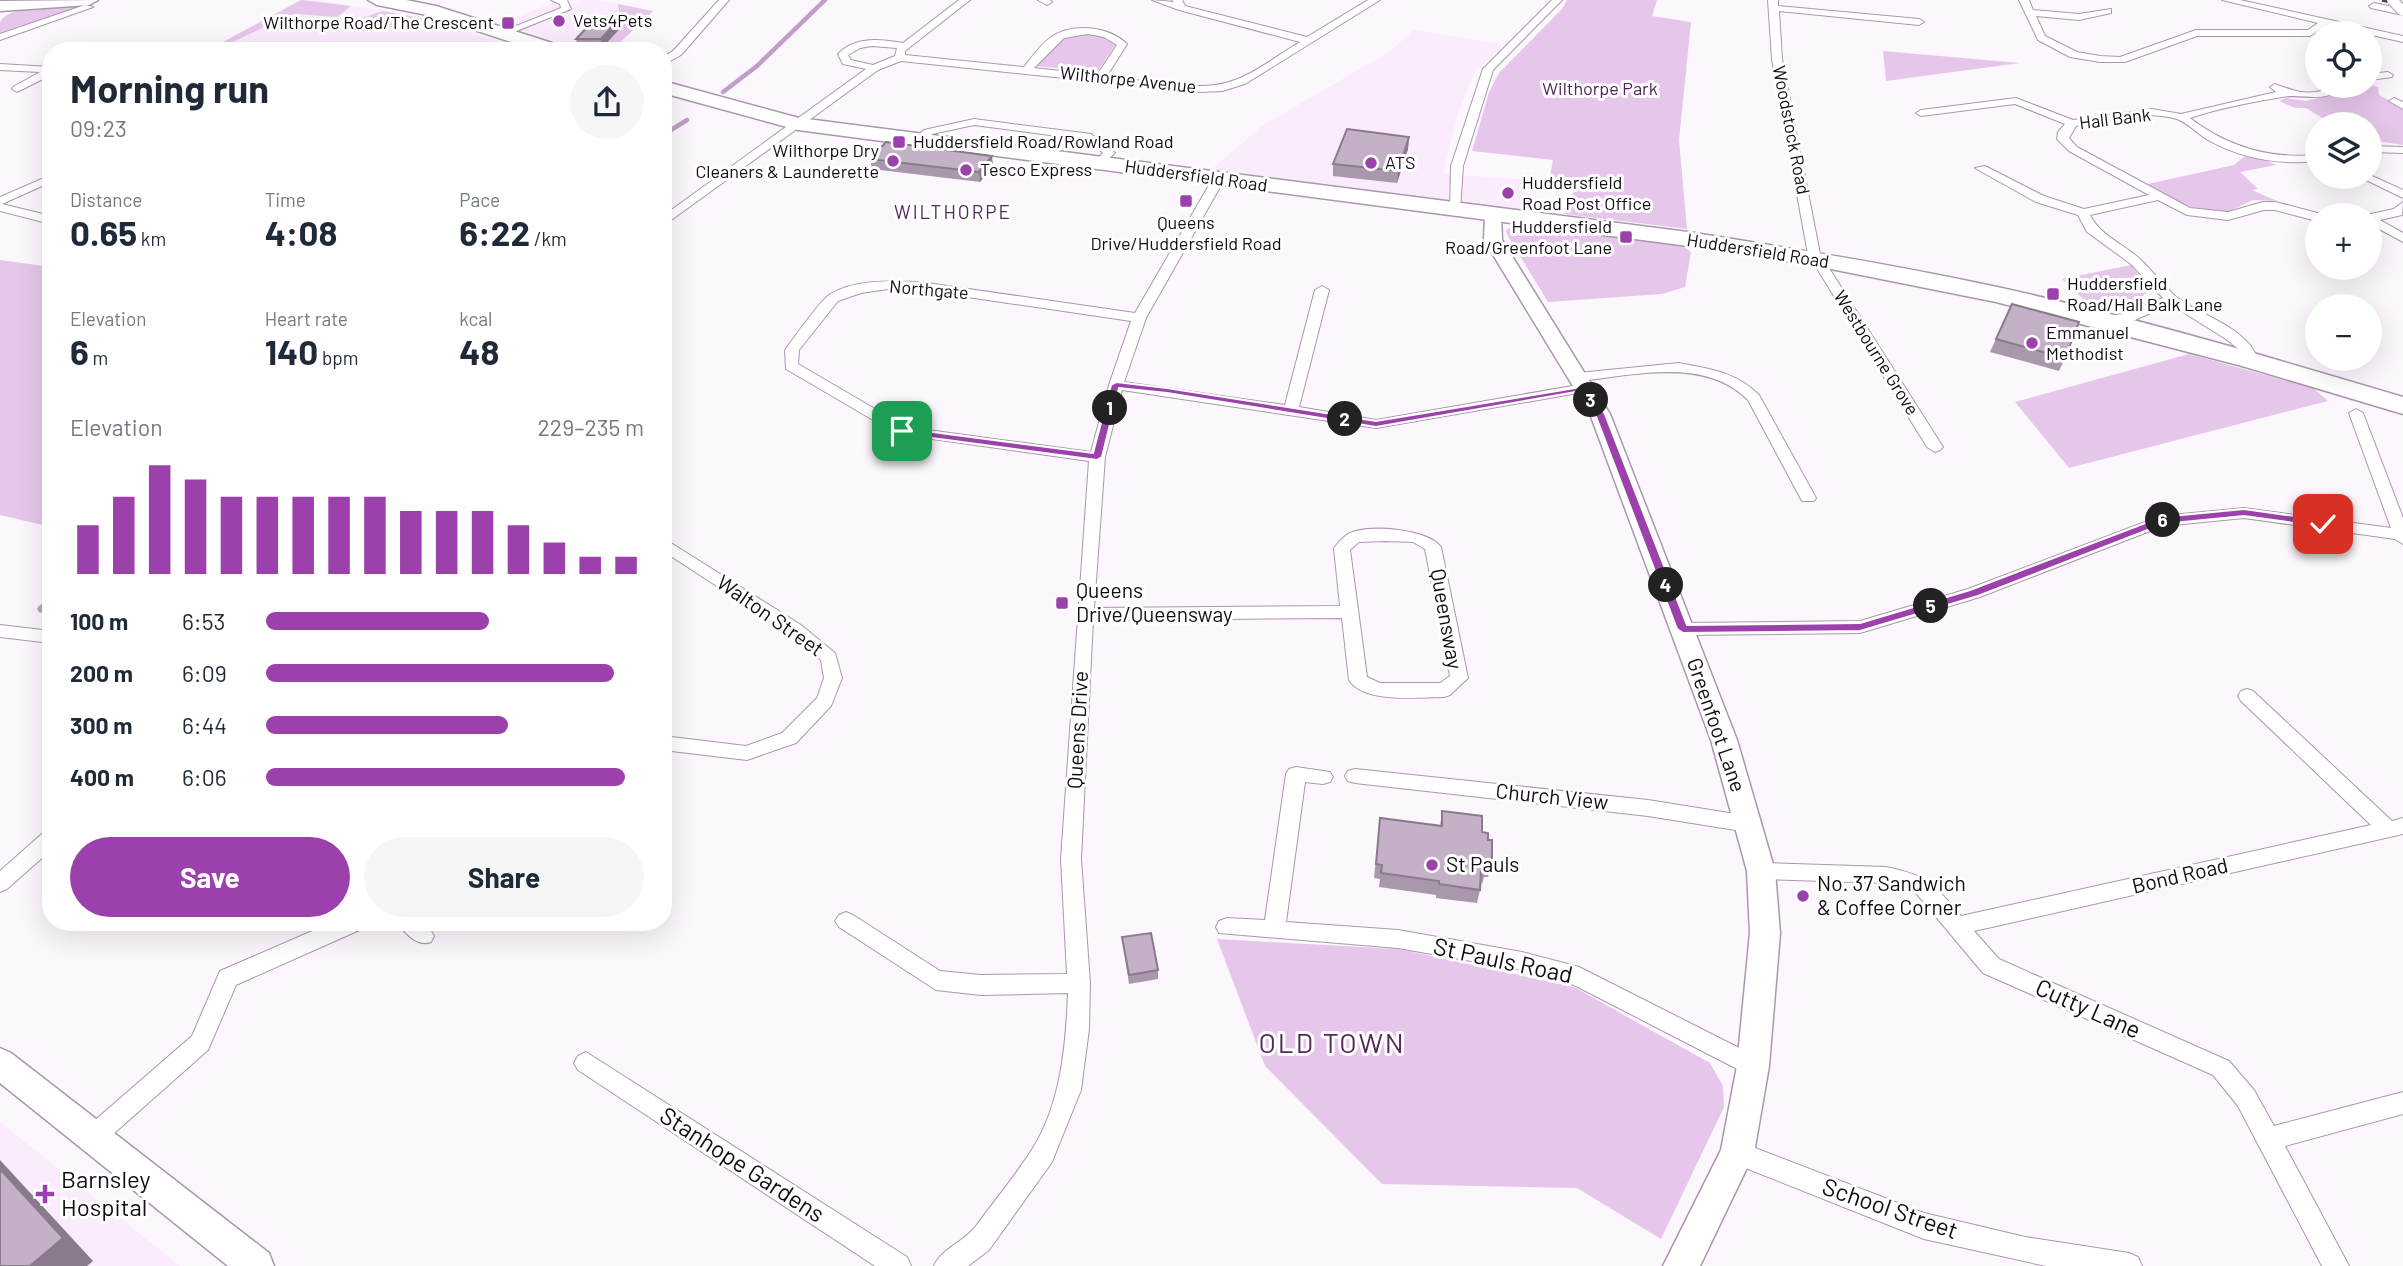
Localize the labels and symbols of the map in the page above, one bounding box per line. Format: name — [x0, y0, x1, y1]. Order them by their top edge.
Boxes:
place label: Vets4Pets — [573, 9, 652, 31]
place label: Wilthorpe Road/The Crescent — [263, 11, 494, 33]
marker: Vets4Pets — [551, 13, 567, 29]
marker: Wilthorpe Road/The Crescent — [500, 15, 516, 31]
street label: Wilthorpe Avenue — [1059, 61, 1197, 97]
street label: Woodstock Road — [1769, 63, 1815, 196]
park label: Wilthorpe Park — [1542, 77, 1658, 99]
street label: Hall Bank — [2078, 103, 2152, 133]
place label: Huddersfield Road/Rowland Road — [913, 130, 1174, 152]
marker: Huddersfield Road/Rowland Road — [891, 134, 907, 150]
place label: Wilthorpe Dry Cleaners & Launderette — [695, 139, 879, 182]
place label: ATS — [1385, 151, 1415, 173]
marker: Wilthorpe Dry Cleaners & Launderette — [885, 153, 901, 169]
street label: Huddersfield Road — [1123, 154, 1269, 196]
marker: ATS — [1363, 155, 1379, 171]
place label: Tesco Express — [980, 158, 1092, 180]
marker: Tesco Express — [958, 162, 974, 178]
place label: Huddersfield Road Post Office — [1522, 171, 1651, 214]
marker: Huddersfield Road Post Office — [1500, 185, 1516, 201]
marker: Queens Drive/Huddersfield Road — [1178, 193, 1194, 209]
district label: WILTHORPE — [894, 200, 1012, 223]
place label: Queens Drive/Huddersfield Road — [1090, 211, 1282, 254]
place label: Huddersfield Road/Greenfoot Lane — [1445, 215, 1612, 258]
street label: Huddersfield Road — [1685, 228, 1831, 272]
marker: Huddersfield Road/Greenfoot Lane — [1618, 229, 1634, 245]
place label: Huddersfield Road/Hall Balk Lane — [2067, 272, 2223, 315]
street label: Northgate — [888, 275, 970, 303]
street label: Westbourne Grove — [1830, 286, 1924, 419]
marker: Huddersfield Road/Hall Balk Lane — [2045, 286, 2061, 302]
place label: Emmanuel Methodist — [2046, 321, 2129, 364]
marker: Emmanuel Methodist — [2024, 335, 2040, 351]
pin: 3 — [1574, 382, 1608, 418]
pin: 1 — [1092, 390, 1128, 426]
pin — [872, 401, 932, 461]
pin: 2 — [1328, 402, 1362, 436]
pin — [2293, 494, 2353, 554]
pin: 6 — [2146, 503, 2180, 538]
street label: Queensway — [1426, 566, 1469, 671]
pin: 4 — [1648, 568, 1684, 602]
street label: Walton Street — [713, 569, 829, 661]
place label: Queens Drive/Queensway — [1076, 577, 1233, 626]
pin: 5 — [1913, 588, 1948, 624]
marker: Queens Drive/Queensway — [1054, 595, 1070, 611]
street label: Greenfoot Lane — [1683, 654, 1752, 795]
street label: Queens Drive — [1061, 670, 1092, 790]
street label: Church View — [1495, 777, 1610, 814]
place label: St Pauls — [1446, 851, 1519, 876]
street label: Bond Road — [2129, 851, 2230, 898]
marker: St Pauls — [1424, 857, 1440, 873]
place label: No. 37 Sandwich & Coffee Corner — [1817, 870, 1966, 919]
marker: No. 37 Sandwich & Coffee Corner — [1795, 888, 1811, 904]
street label: St Pauls Road — [1431, 931, 1576, 988]
street label: Cutty Lane — [2031, 972, 2146, 1044]
district label: OLD TOWN — [1258, 1025, 1406, 1059]
street label: Stanhope Gardens — [655, 1100, 830, 1228]
place label: Barnsley Hospital — [61, 1164, 150, 1221]
street label: School Street — [1819, 1171, 1962, 1244]
marker: Barnsley Hospital — [35, 1184, 55, 1204]

